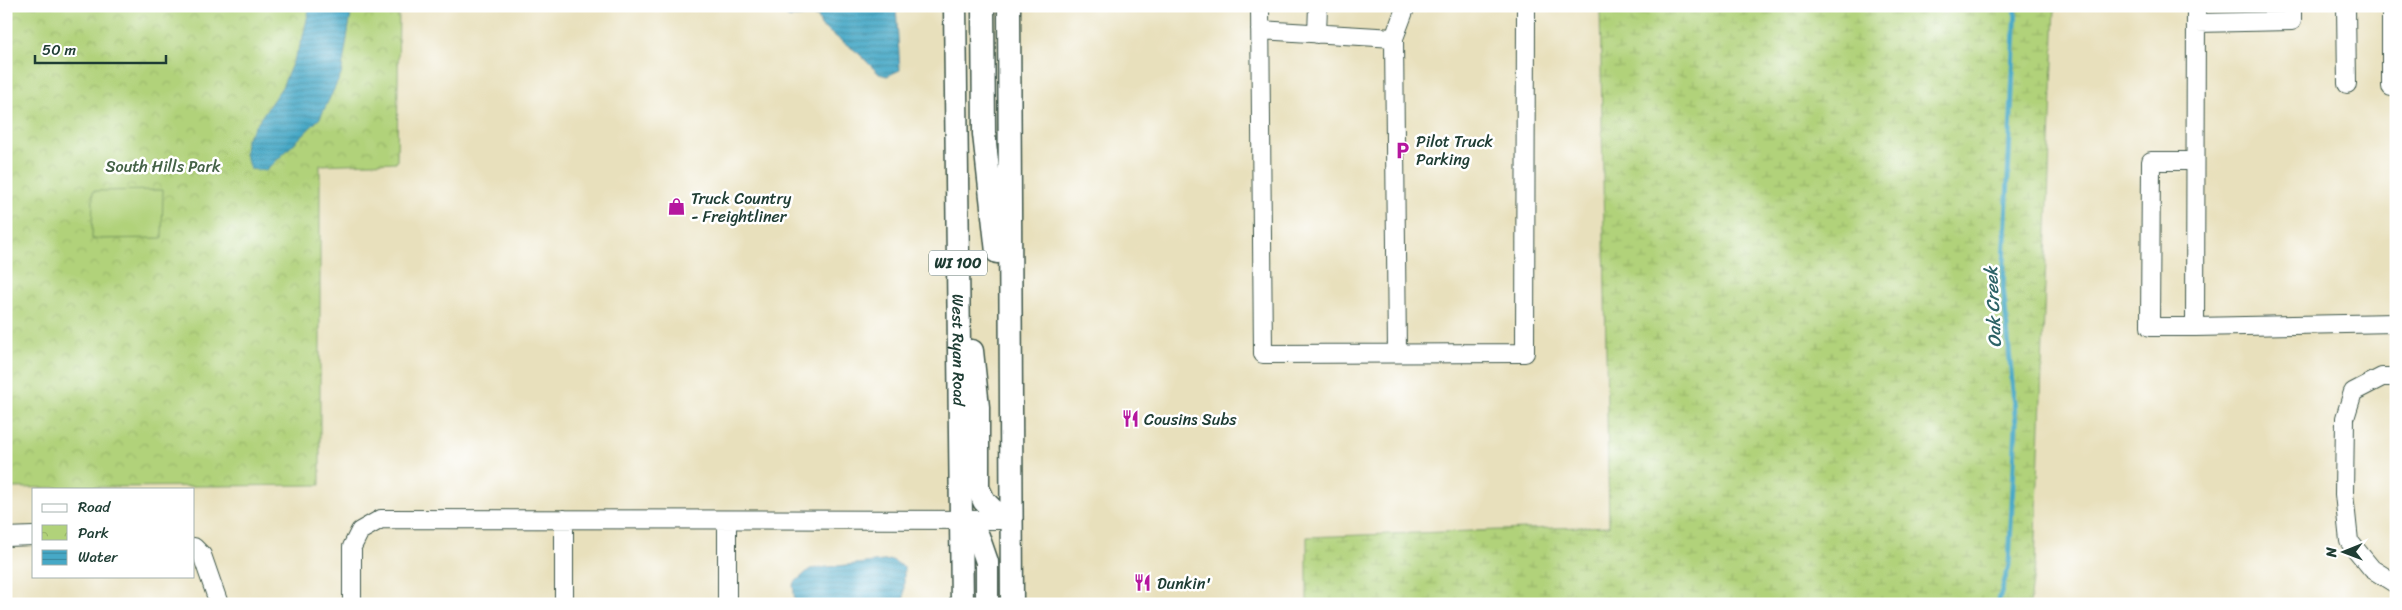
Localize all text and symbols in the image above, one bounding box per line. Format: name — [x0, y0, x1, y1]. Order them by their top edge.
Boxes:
scale bar — [35, 32, 166, 64]
text: 50 m — [42, 37, 77, 63]
place label: Pilot Truck Parking — [1416, 127, 1494, 174]
parking icon: Pilot Truck Parking — [1392, 140, 1412, 160]
park label: South Hills Park — [106, 152, 221, 181]
place label: Truck Country - Freightliner — [691, 184, 792, 231]
shop icon: Truck Country - Freightliner — [667, 197, 687, 217]
road number: WI 100 — [929, 250, 987, 276]
water label: Oak Creek — [1975, 264, 2011, 348]
street label: West Ryan Road — [944, 294, 974, 408]
place label: Cousins Subs — [1144, 405, 1237, 434]
restaurant icon: Cousins Subs — [1120, 409, 1140, 429]
legend — [32, 488, 195, 578]
text: Road — [78, 494, 111, 520]
text: Park — [78, 520, 109, 546]
north arrow — [2320, 528, 2370, 578]
text: Water — [78, 544, 118, 570]
text: N — [2319, 547, 2344, 558]
place label: Dunkin' — [1157, 569, 1211, 598]
restaurant icon: Dunkin' — [1133, 573, 1153, 593]

